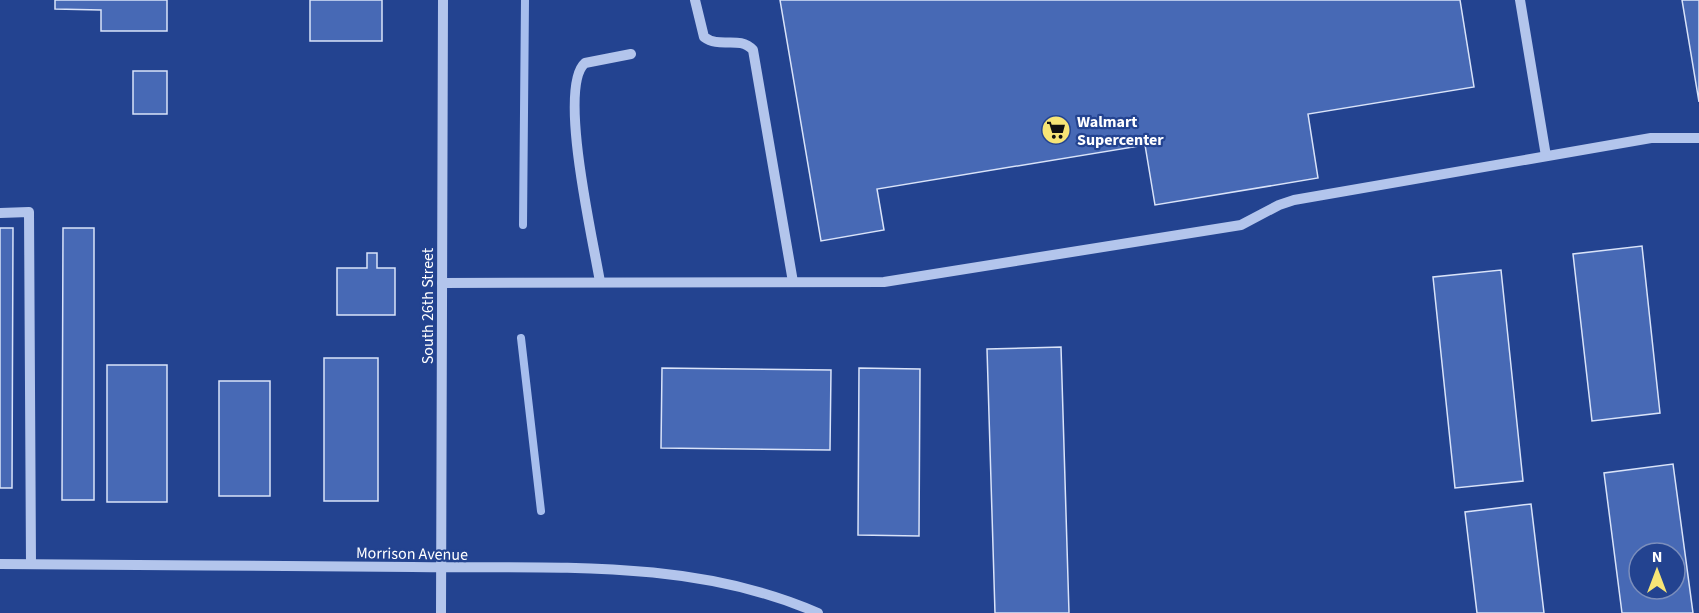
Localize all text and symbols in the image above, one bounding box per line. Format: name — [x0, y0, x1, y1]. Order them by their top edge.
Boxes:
place label: Walmart Supercenter — [1077, 111, 1164, 151]
supermarket icon: Walmart Supercenter — [1040, 114, 1072, 146]
street label: South 26th Street — [417, 247, 439, 364]
north arrow — [1627, 541, 1687, 601]
street label: Morrison Avenue — [356, 542, 468, 566]
text: N — [1652, 546, 1662, 568]

